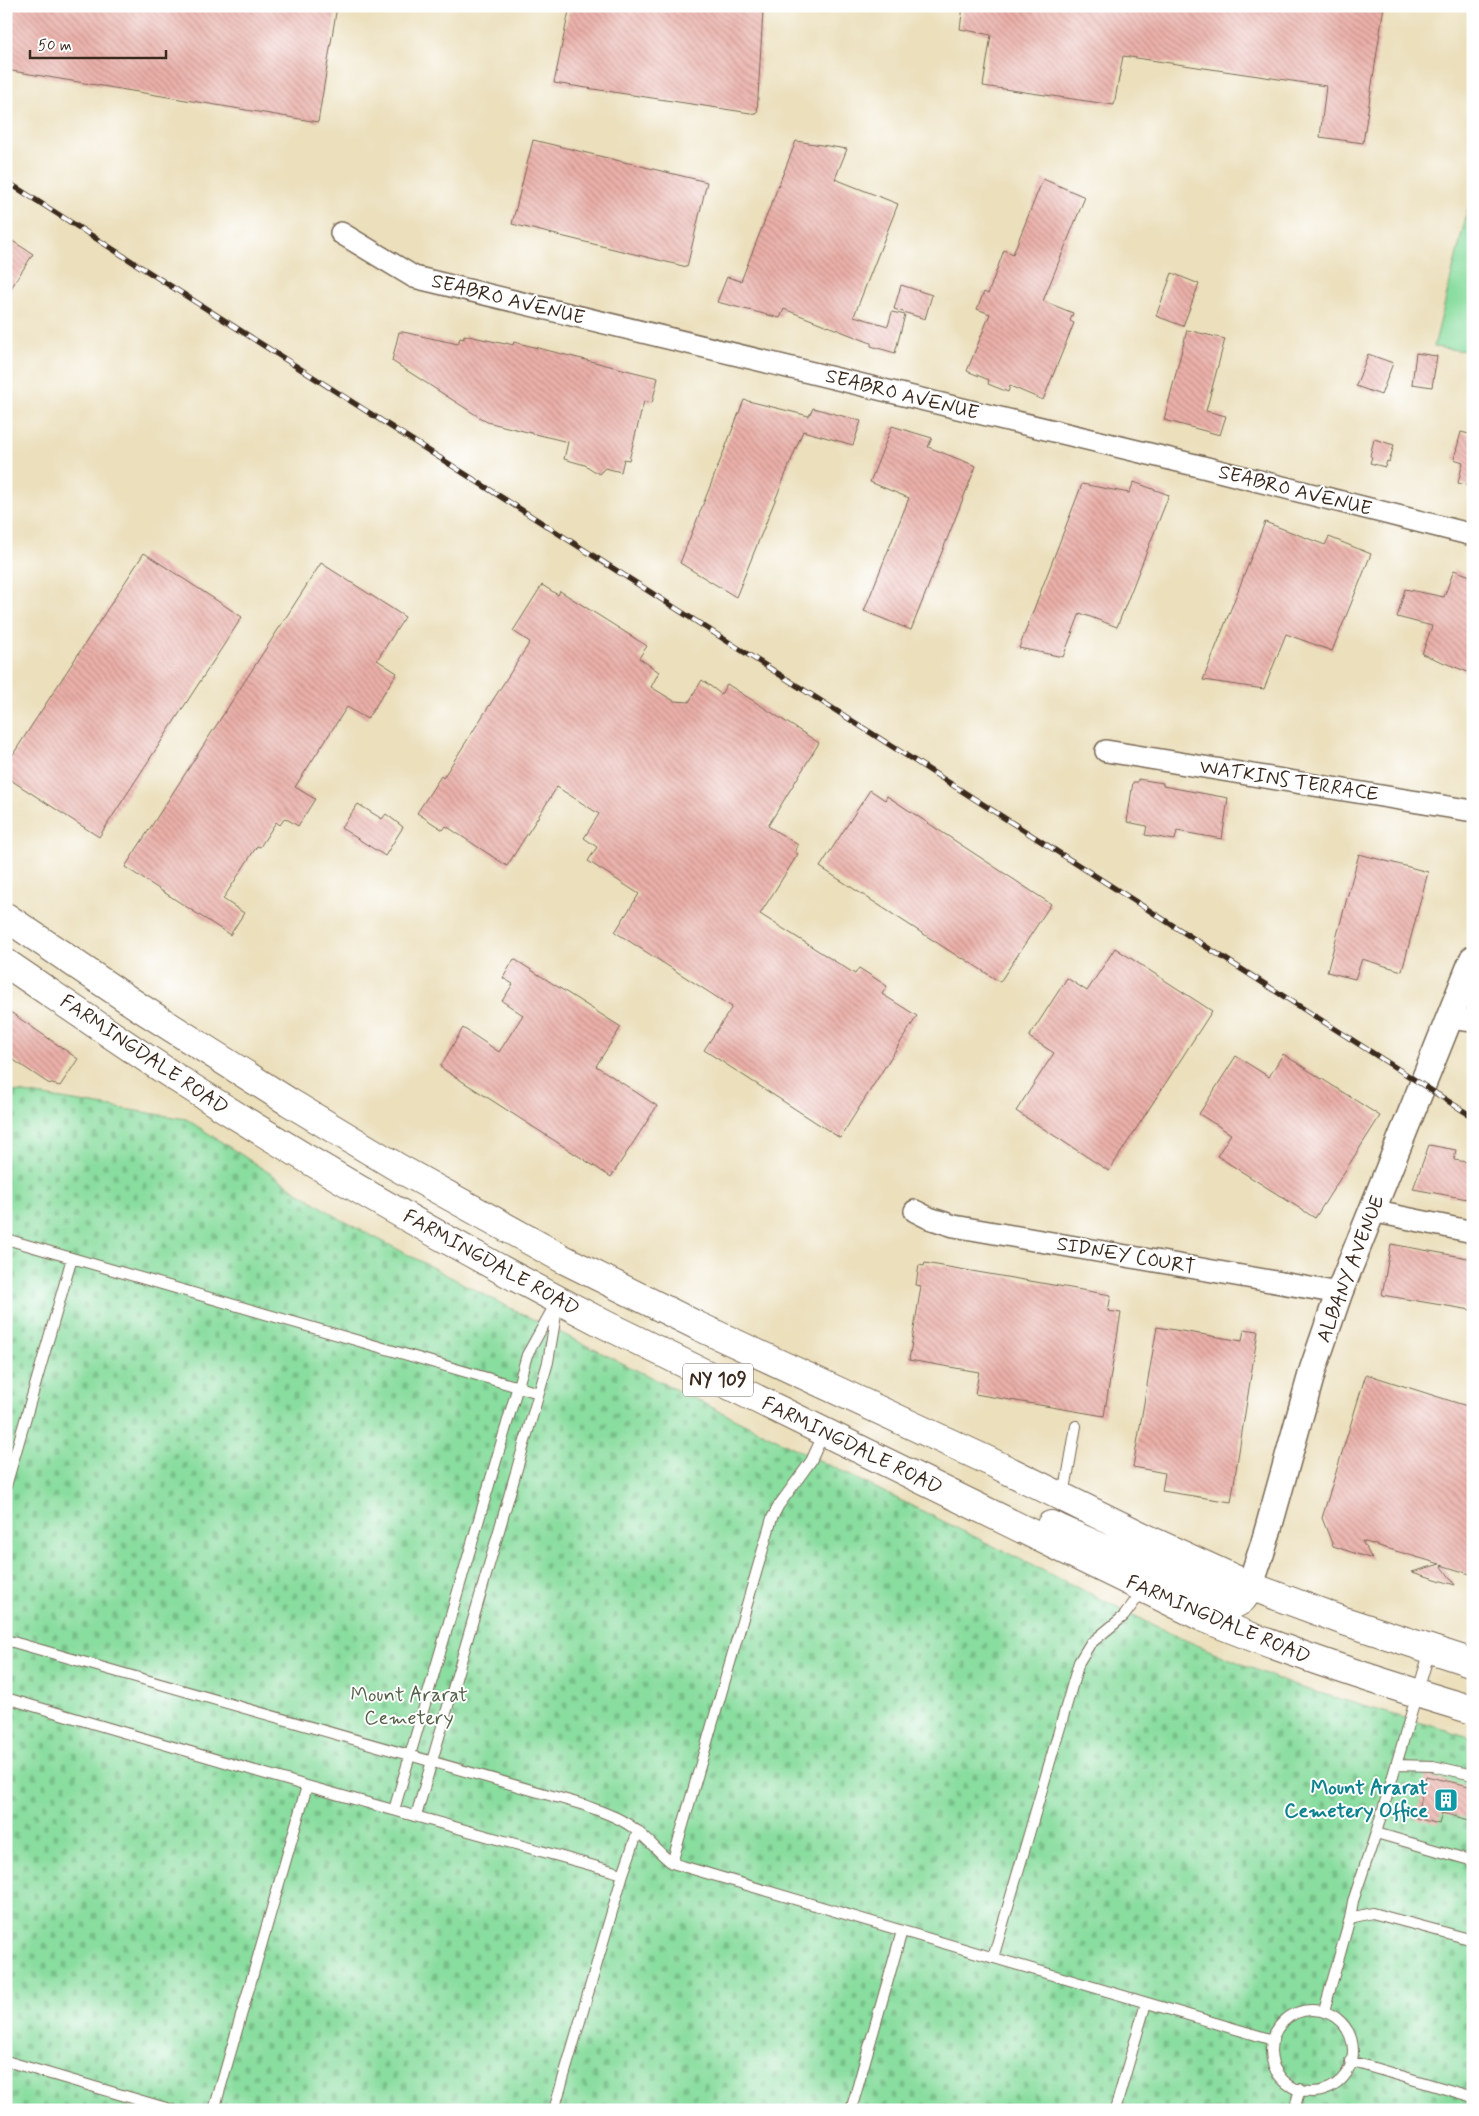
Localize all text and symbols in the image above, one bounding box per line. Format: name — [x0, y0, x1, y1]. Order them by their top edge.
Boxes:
scale bar — [30, 28, 166, 60]
text: 50 m — [38, 36, 72, 56]
street label: SEABRO AVENUE — [429, 268, 587, 332]
street label: SEABRO AVENUE — [823, 363, 981, 427]
street label: SEABRO AVENUE — [1216, 459, 1374, 523]
street label: WATKINS TERRACE — [1198, 754, 1380, 808]
street label: FARMINGDALE ROAD — [55, 989, 233, 1121]
street label: ALBANY AVENUE — [1310, 1191, 1392, 1347]
street label: FARMINGDALE ROAD — [398, 1203, 584, 1323]
street label: SIDNEY COURT — [1055, 1231, 1197, 1281]
road number: NY 109 — [683, 1364, 753, 1396]
street label: FARMINGDALE ROAD — [757, 1391, 947, 1501]
street label: FARMINGDALE ROAD — [1122, 1569, 1314, 1671]
park label: Mount Ararat Cemetery — [350, 1682, 468, 1732]
place label: Mount Ararat Cemetery Office — [1284, 1775, 1429, 1825]
building icon: Mount Ararat Cemetery Office — [1433, 1787, 1459, 1813]

